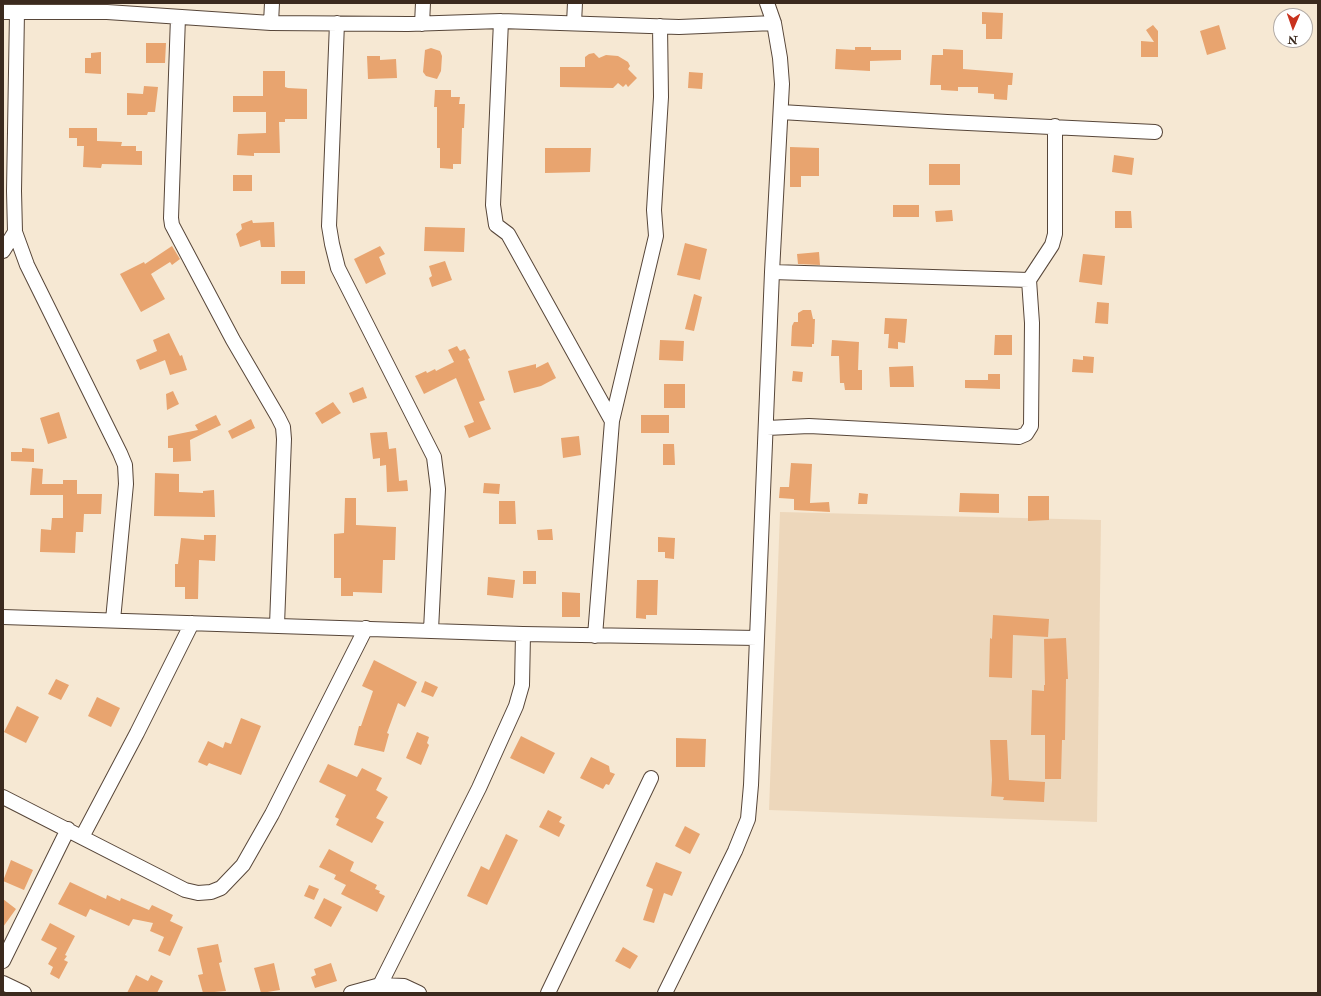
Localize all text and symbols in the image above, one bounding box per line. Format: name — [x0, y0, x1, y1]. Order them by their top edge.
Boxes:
north arrow — [1273, 8, 1313, 48]
text: N — [1287, 33, 1298, 46]

